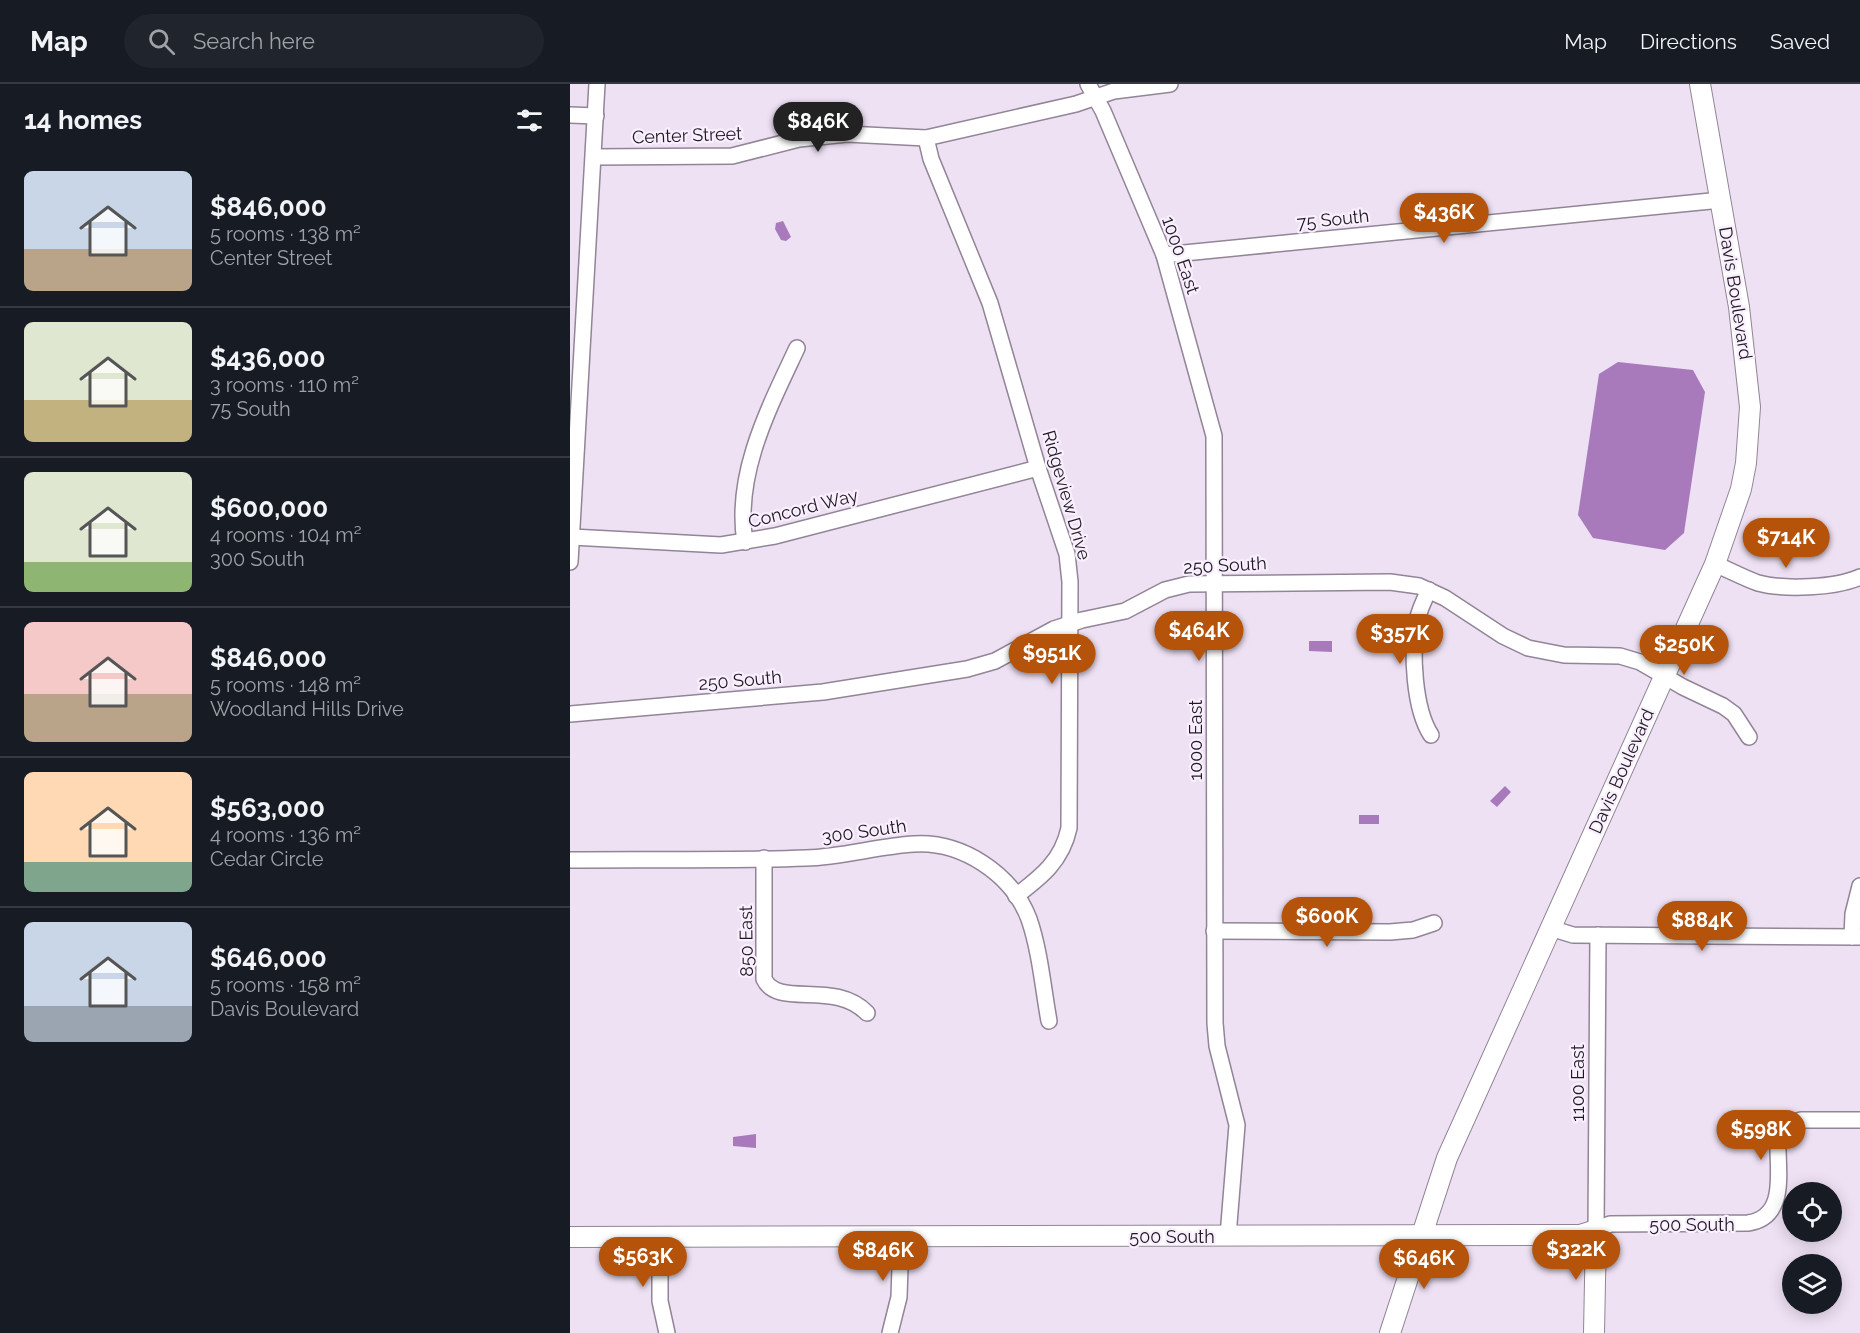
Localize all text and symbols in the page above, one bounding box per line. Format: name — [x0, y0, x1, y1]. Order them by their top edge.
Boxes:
search box — [124, 14, 544, 68]
text: Map — [30, 25, 88, 58]
icon: search — [145, 25, 178, 58]
text: Search here — [193, 28, 315, 54]
text: Map — [1564, 29, 1607, 54]
text: Directions — [1640, 29, 1737, 54]
text: Saved — [1770, 29, 1830, 54]
pin: $846K — [776, 102, 860, 153]
icon: filters — [513, 104, 546, 137]
text: 14 homes — [24, 105, 142, 135]
text: $846K — [787, 109, 849, 133]
street label: Center Street — [632, 123, 742, 147]
text: $846,000 — [210, 192, 327, 222]
pin: $436K — [1402, 193, 1486, 244]
icon: home — [72, 195, 144, 267]
text: $436K — [1414, 200, 1474, 224]
street label: 75 South — [1296, 205, 1370, 233]
street label: 1000 East — [1158, 213, 1204, 297]
text: 5 rooms · 138 m² — [210, 222, 361, 246]
street label: Davis Boulevard — [1715, 225, 1757, 361]
text: Center Street — [210, 246, 332, 270]
text: $436,000 — [210, 343, 326, 373]
icon: home — [72, 346, 144, 418]
text: 3 rooms · 110 m² — [210, 373, 359, 397]
text: 75 South — [210, 397, 291, 421]
street label: Ridgeview Drive — [1038, 428, 1096, 563]
street label: Concord Way — [746, 484, 860, 532]
text: $600,000 — [210, 493, 328, 523]
icon: home — [72, 496, 144, 568]
pin: $714K — [1744, 518, 1828, 569]
text: 4 rooms · 104 m² — [210, 523, 362, 547]
text: $714K — [1757, 525, 1815, 549]
text: 300 South — [210, 547, 305, 571]
street label: 250 South — [1183, 552, 1267, 578]
pin: $464K — [1157, 611, 1241, 662]
pin: $357K — [1358, 614, 1442, 665]
text: $464K — [1168, 618, 1230, 642]
text: $357K — [1370, 621, 1430, 645]
pin: $250K — [1642, 625, 1726, 676]
text: $250K — [1654, 632, 1714, 656]
pin: $951K — [1010, 634, 1094, 685]
text: $951K — [1023, 641, 1081, 665]
text: $846,000 — [210, 643, 327, 673]
icon: home — [72, 646, 144, 718]
street label: 250 South — [697, 666, 783, 694]
text: 5 rooms · 148 m² — [210, 673, 361, 697]
text: Woodland Hills Drive — [210, 697, 404, 721]
street label: 1000 East — [1185, 700, 1206, 780]
street label: Davis Boulevard — [1584, 705, 1658, 837]
text: $563,000 — [210, 793, 325, 823]
icon: home — [72, 796, 144, 868]
street label: 300 South — [820, 815, 908, 847]
text: 4 rooms · 136 m² — [210, 823, 361, 847]
text: Cedar Circle — [210, 847, 323, 871]
pin: $600K — [1285, 897, 1369, 948]
pin: $884K — [1660, 901, 1744, 952]
text: $600K — [1296, 904, 1358, 928]
street label: 850 East — [735, 905, 757, 977]
text: $884K — [1671, 908, 1733, 932]
text: $646,000 — [210, 943, 327, 973]
icon: home — [72, 946, 144, 1018]
text: 5 rooms · 158 m² — [210, 973, 361, 997]
text: Davis Boulevard — [210, 997, 359, 1021]
street label: 1100 East — [1567, 1044, 1588, 1122]
pin: $598K — [1719, 1110, 1803, 1161]
text: $598K — [1731, 1117, 1792, 1141]
map controls — [1782, 1182, 1842, 1314]
button: locate — [1782, 1182, 1842, 1242]
street label: 500 South — [1649, 1214, 1735, 1235]
street label: 500 South — [1129, 1226, 1215, 1247]
pin: $322K — [1534, 1230, 1618, 1281]
pin: $846K — [841, 1231, 925, 1282]
pin: $563K — [601, 1237, 685, 1288]
text: $322K — [1546, 1237, 1606, 1261]
text: $846K — [852, 1238, 914, 1262]
pin: $646K — [1382, 1239, 1466, 1290]
text: $563K — [613, 1244, 673, 1268]
text: $646K — [1393, 1246, 1455, 1270]
button: layers — [1782, 1254, 1842, 1314]

